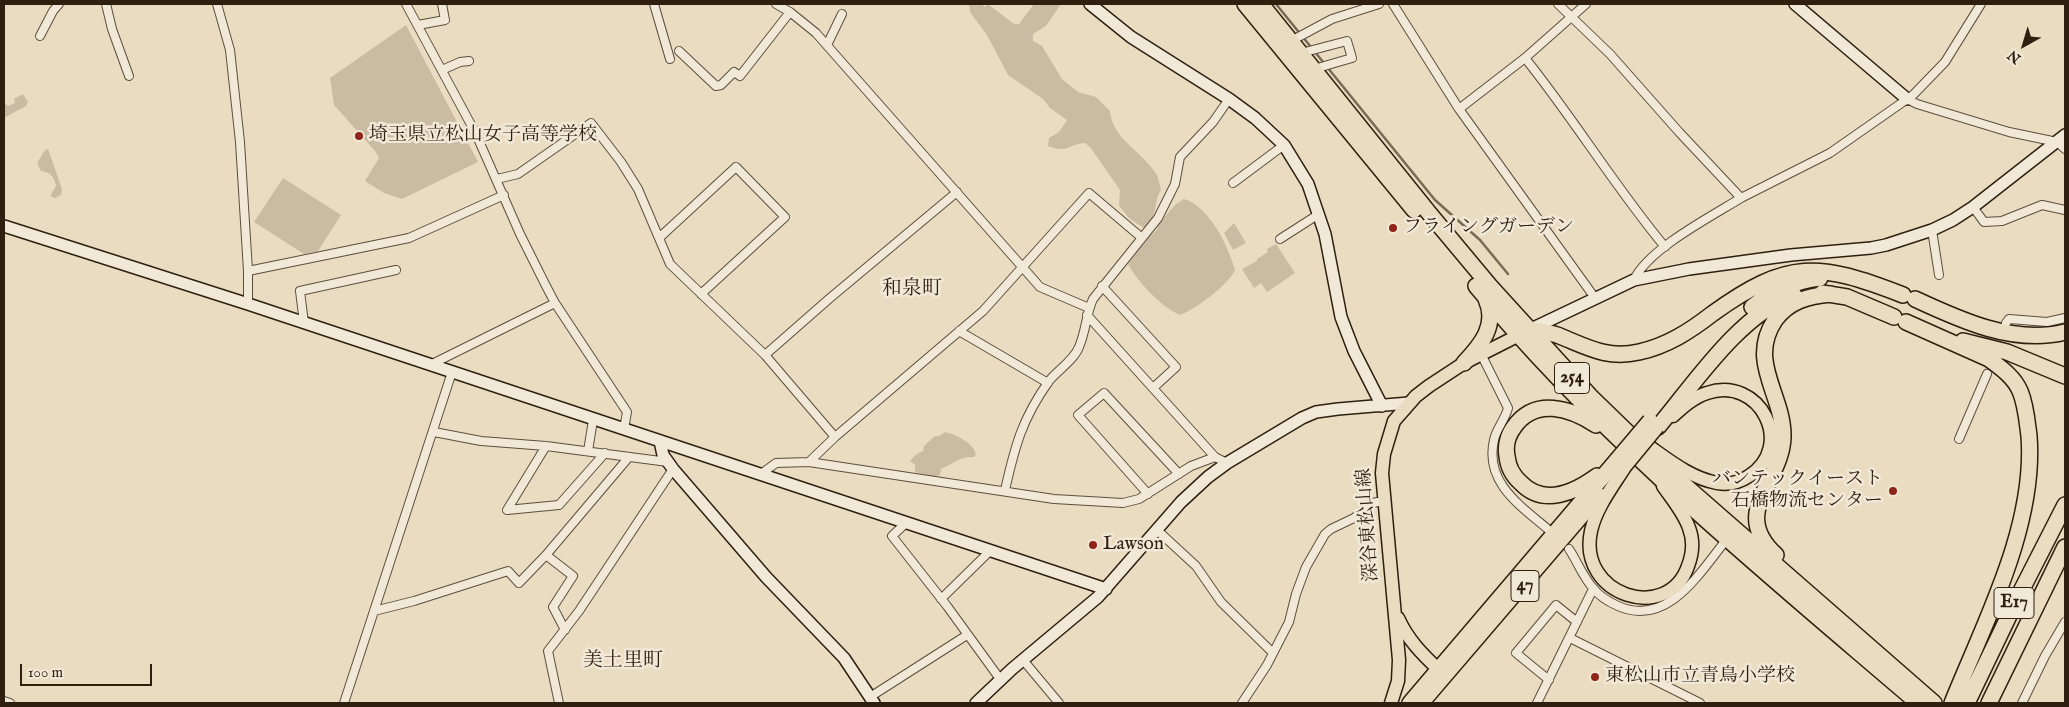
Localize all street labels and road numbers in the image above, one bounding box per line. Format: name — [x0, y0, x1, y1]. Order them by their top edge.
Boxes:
road number: 254 — [1554, 362, 1590, 393]
street label: 深谷東松山線 — [1354, 467, 1384, 583]
road number: 47 — [1511, 570, 1539, 602]
road number: E17 — [1994, 588, 2034, 618]

